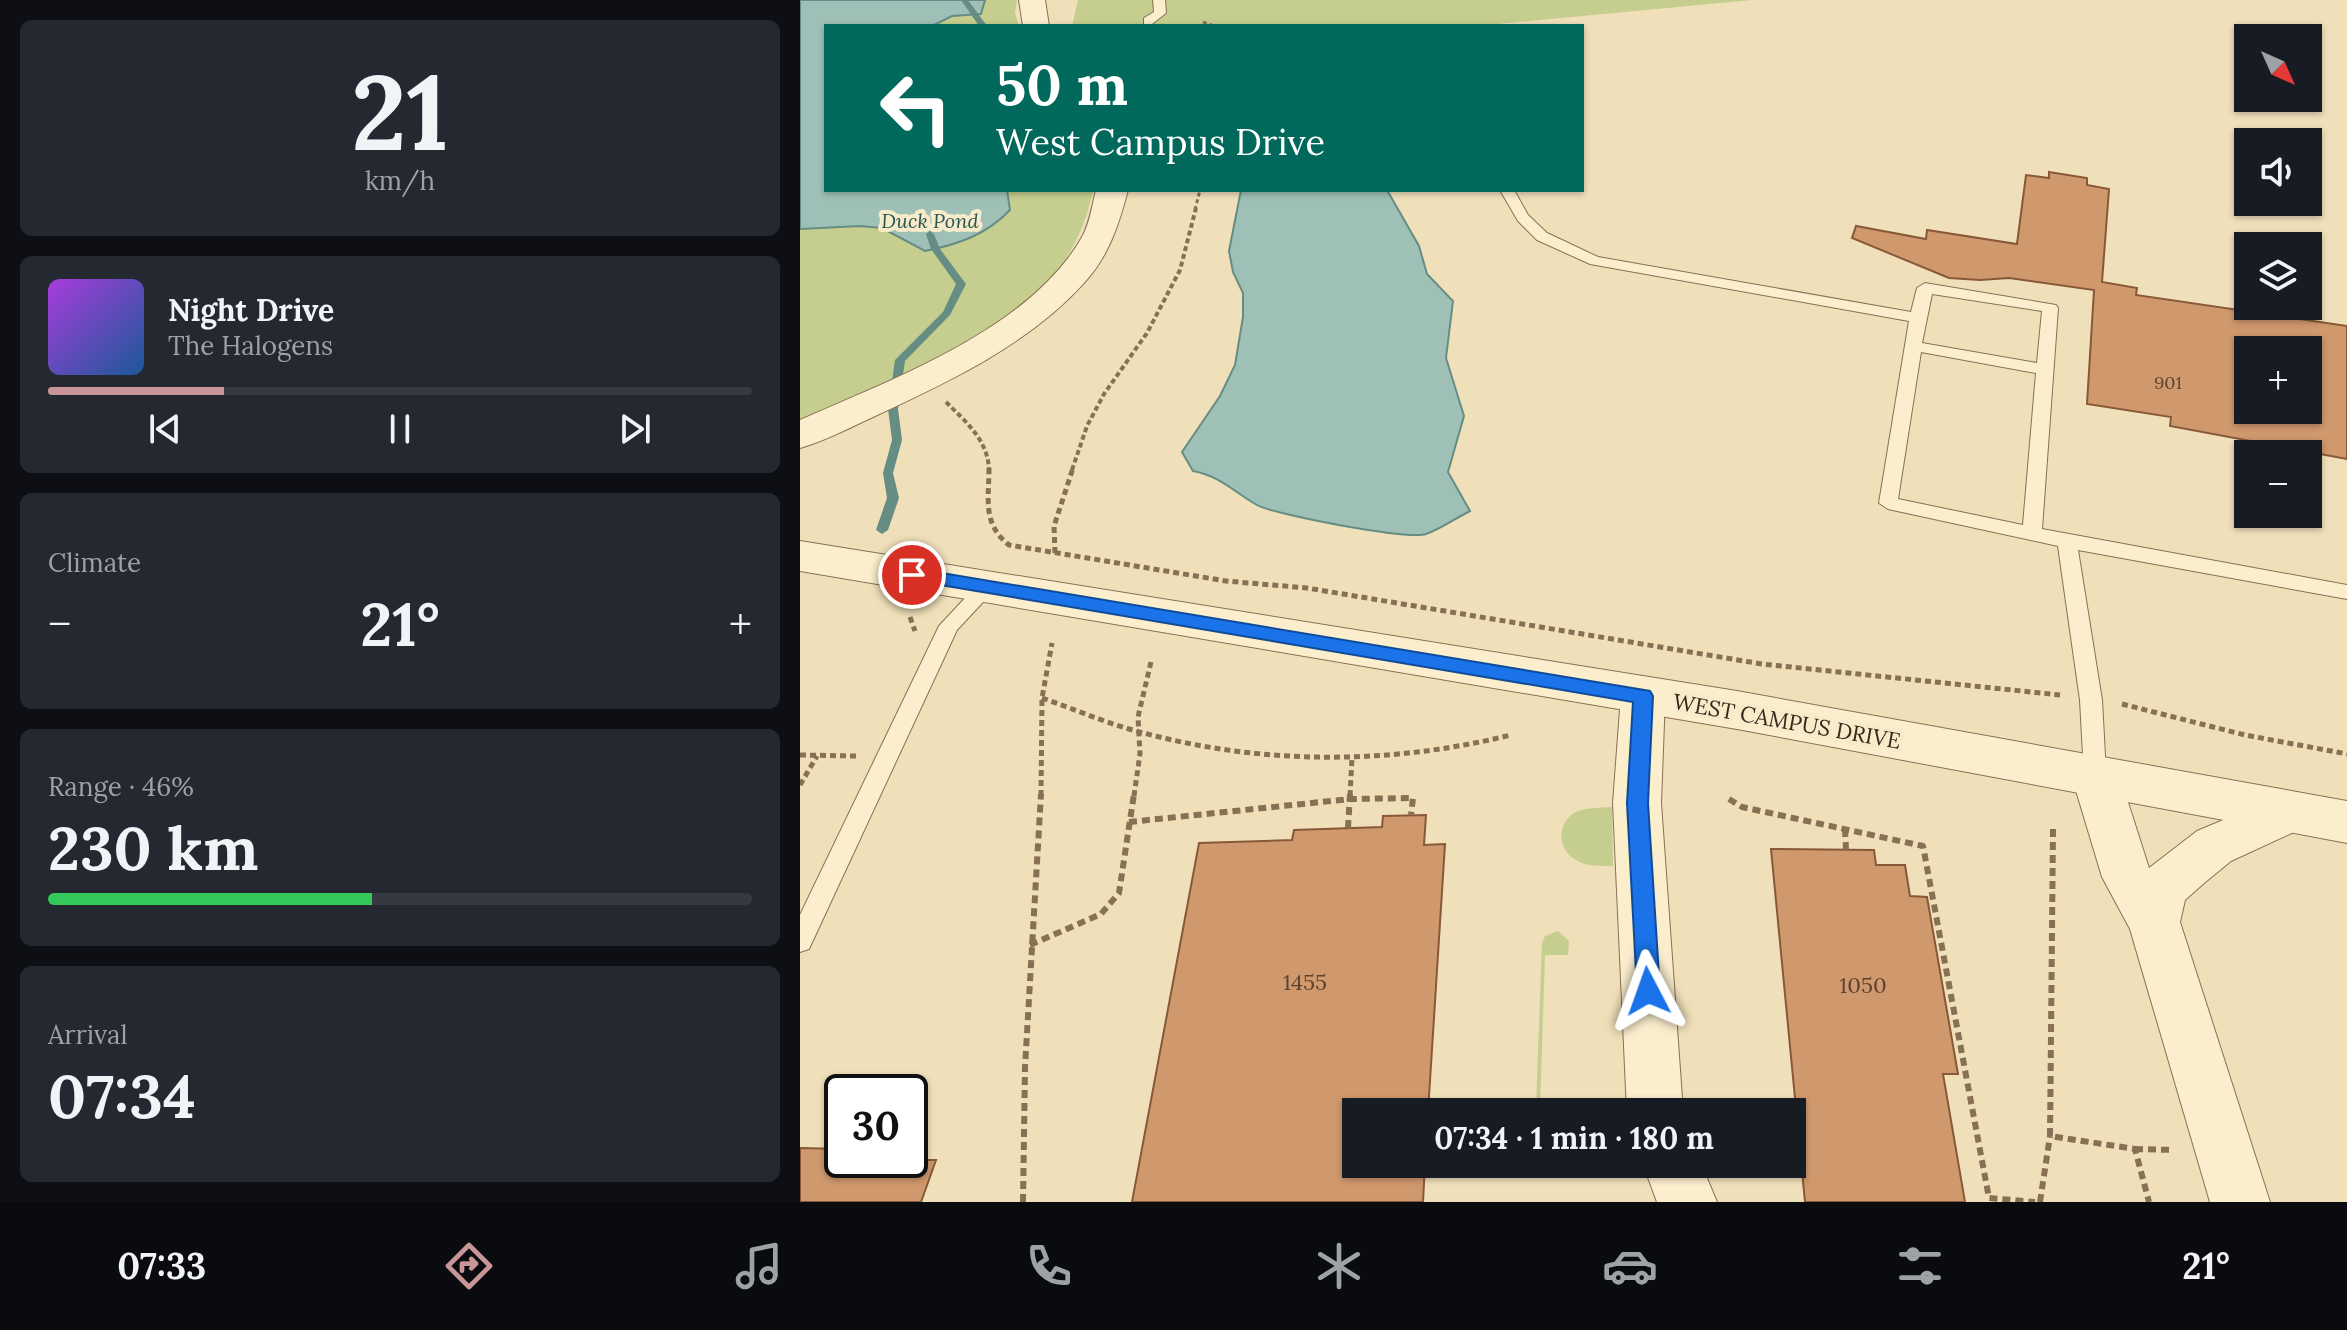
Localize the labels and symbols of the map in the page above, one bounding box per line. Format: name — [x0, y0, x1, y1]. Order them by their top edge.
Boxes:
north arrow — [2234, 24, 2322, 112]
water label: Duck Pond — [881, 208, 980, 233]
house number: 901 — [2154, 371, 2182, 394]
pin — [878, 541, 946, 609]
street label: WEST CAMPUS DRIVE — [1671, 687, 1903, 755]
position arrow — [1606, 949, 1690, 1033]
house number: 1455 — [1283, 968, 1327, 996]
house number: 1050 — [1839, 971, 1887, 999]
speed limit sign: 30 — [824, 1074, 928, 1178]

